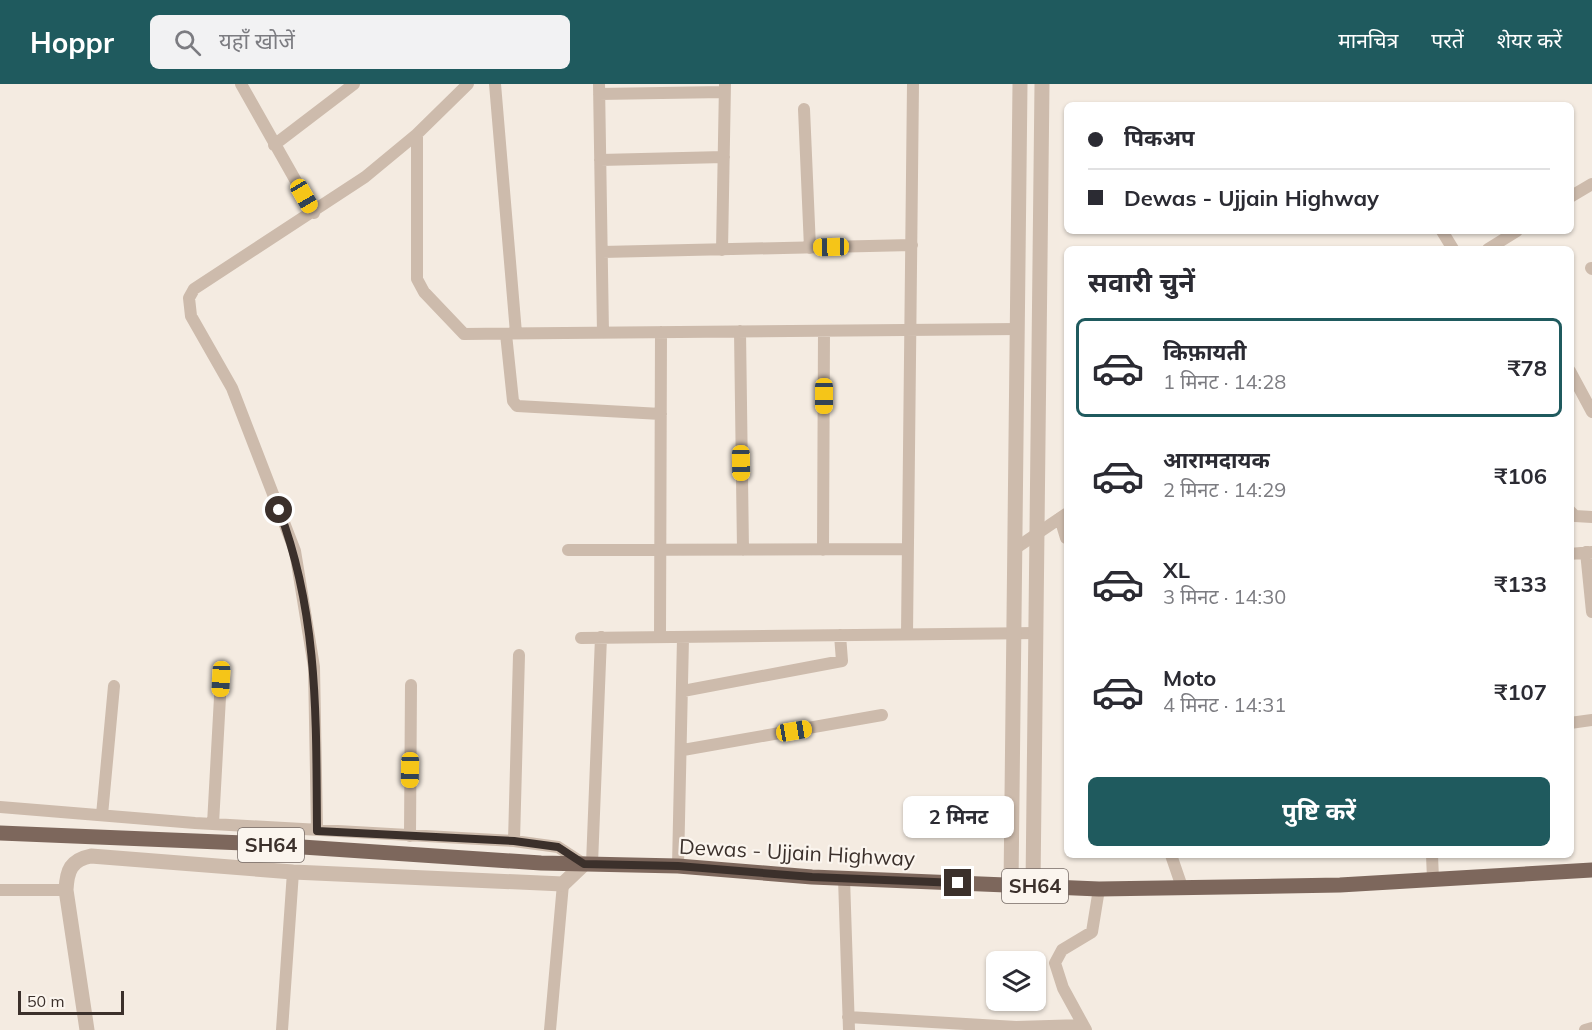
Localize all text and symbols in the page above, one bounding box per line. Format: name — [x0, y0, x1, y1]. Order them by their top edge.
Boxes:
search box — [150, 15, 570, 69]
text: Hoppr — [30, 25, 114, 60]
icon: search — [171, 26, 204, 59]
text: यहाँ खोजें — [219, 27, 295, 55]
text: मानचित्र — [1338, 27, 1398, 53]
text: परतें — [1431, 27, 1464, 53]
text: शेयर करें — [1497, 27, 1562, 53]
text: पिकअप — [1124, 124, 1195, 152]
car — [287, 176, 321, 216]
text: Dewas - Ujjain Highway — [1124, 184, 1379, 212]
car — [813, 238, 849, 256]
text: सवारी चुनें — [1088, 265, 1195, 299]
text: किफ़ायती — [1163, 338, 1247, 366]
icon: car — [1091, 341, 1145, 395]
text: ₹78 — [1507, 354, 1547, 382]
text: 1 मिनट · 14:28 — [1163, 369, 1286, 394]
car — [815, 378, 833, 414]
car — [732, 445, 750, 481]
text: आरामदायक — [1163, 446, 1270, 474]
icon: car — [1091, 449, 1145, 503]
text: ₹106 — [1494, 462, 1547, 490]
text: 2 मिनट · 14:29 — [1163, 477, 1286, 502]
route start — [265, 496, 292, 523]
text: XL — [1163, 556, 1190, 584]
icon: car — [1091, 557, 1145, 611]
text: ₹133 — [1494, 570, 1547, 598]
text: 3 मिनट · 14:30 — [1163, 584, 1286, 609]
car — [211, 661, 231, 697]
text: Moto — [1163, 664, 1216, 692]
icon: car — [1091, 665, 1145, 719]
text: ₹107 — [1494, 678, 1547, 706]
text: 4 मिनट · 14:31 — [1163, 692, 1286, 717]
car — [775, 719, 813, 743]
car — [401, 752, 419, 788]
button: पुष्टि करें — [1088, 777, 1550, 846]
callout: 2 मिनट — [902, 796, 1014, 838]
text: 2 मिनट — [929, 804, 988, 829]
road number: SH64 — [238, 828, 304, 862]
street label: Dewas - Ujjain Highway — [678, 833, 916, 871]
route end — [944, 869, 971, 896]
road number: SH64 — [1002, 869, 1068, 903]
map controls — [986, 951, 1046, 1011]
button: layers — [986, 951, 1046, 1011]
scale bar — [18, 988, 124, 1016]
text: 50 m — [27, 991, 64, 1011]

